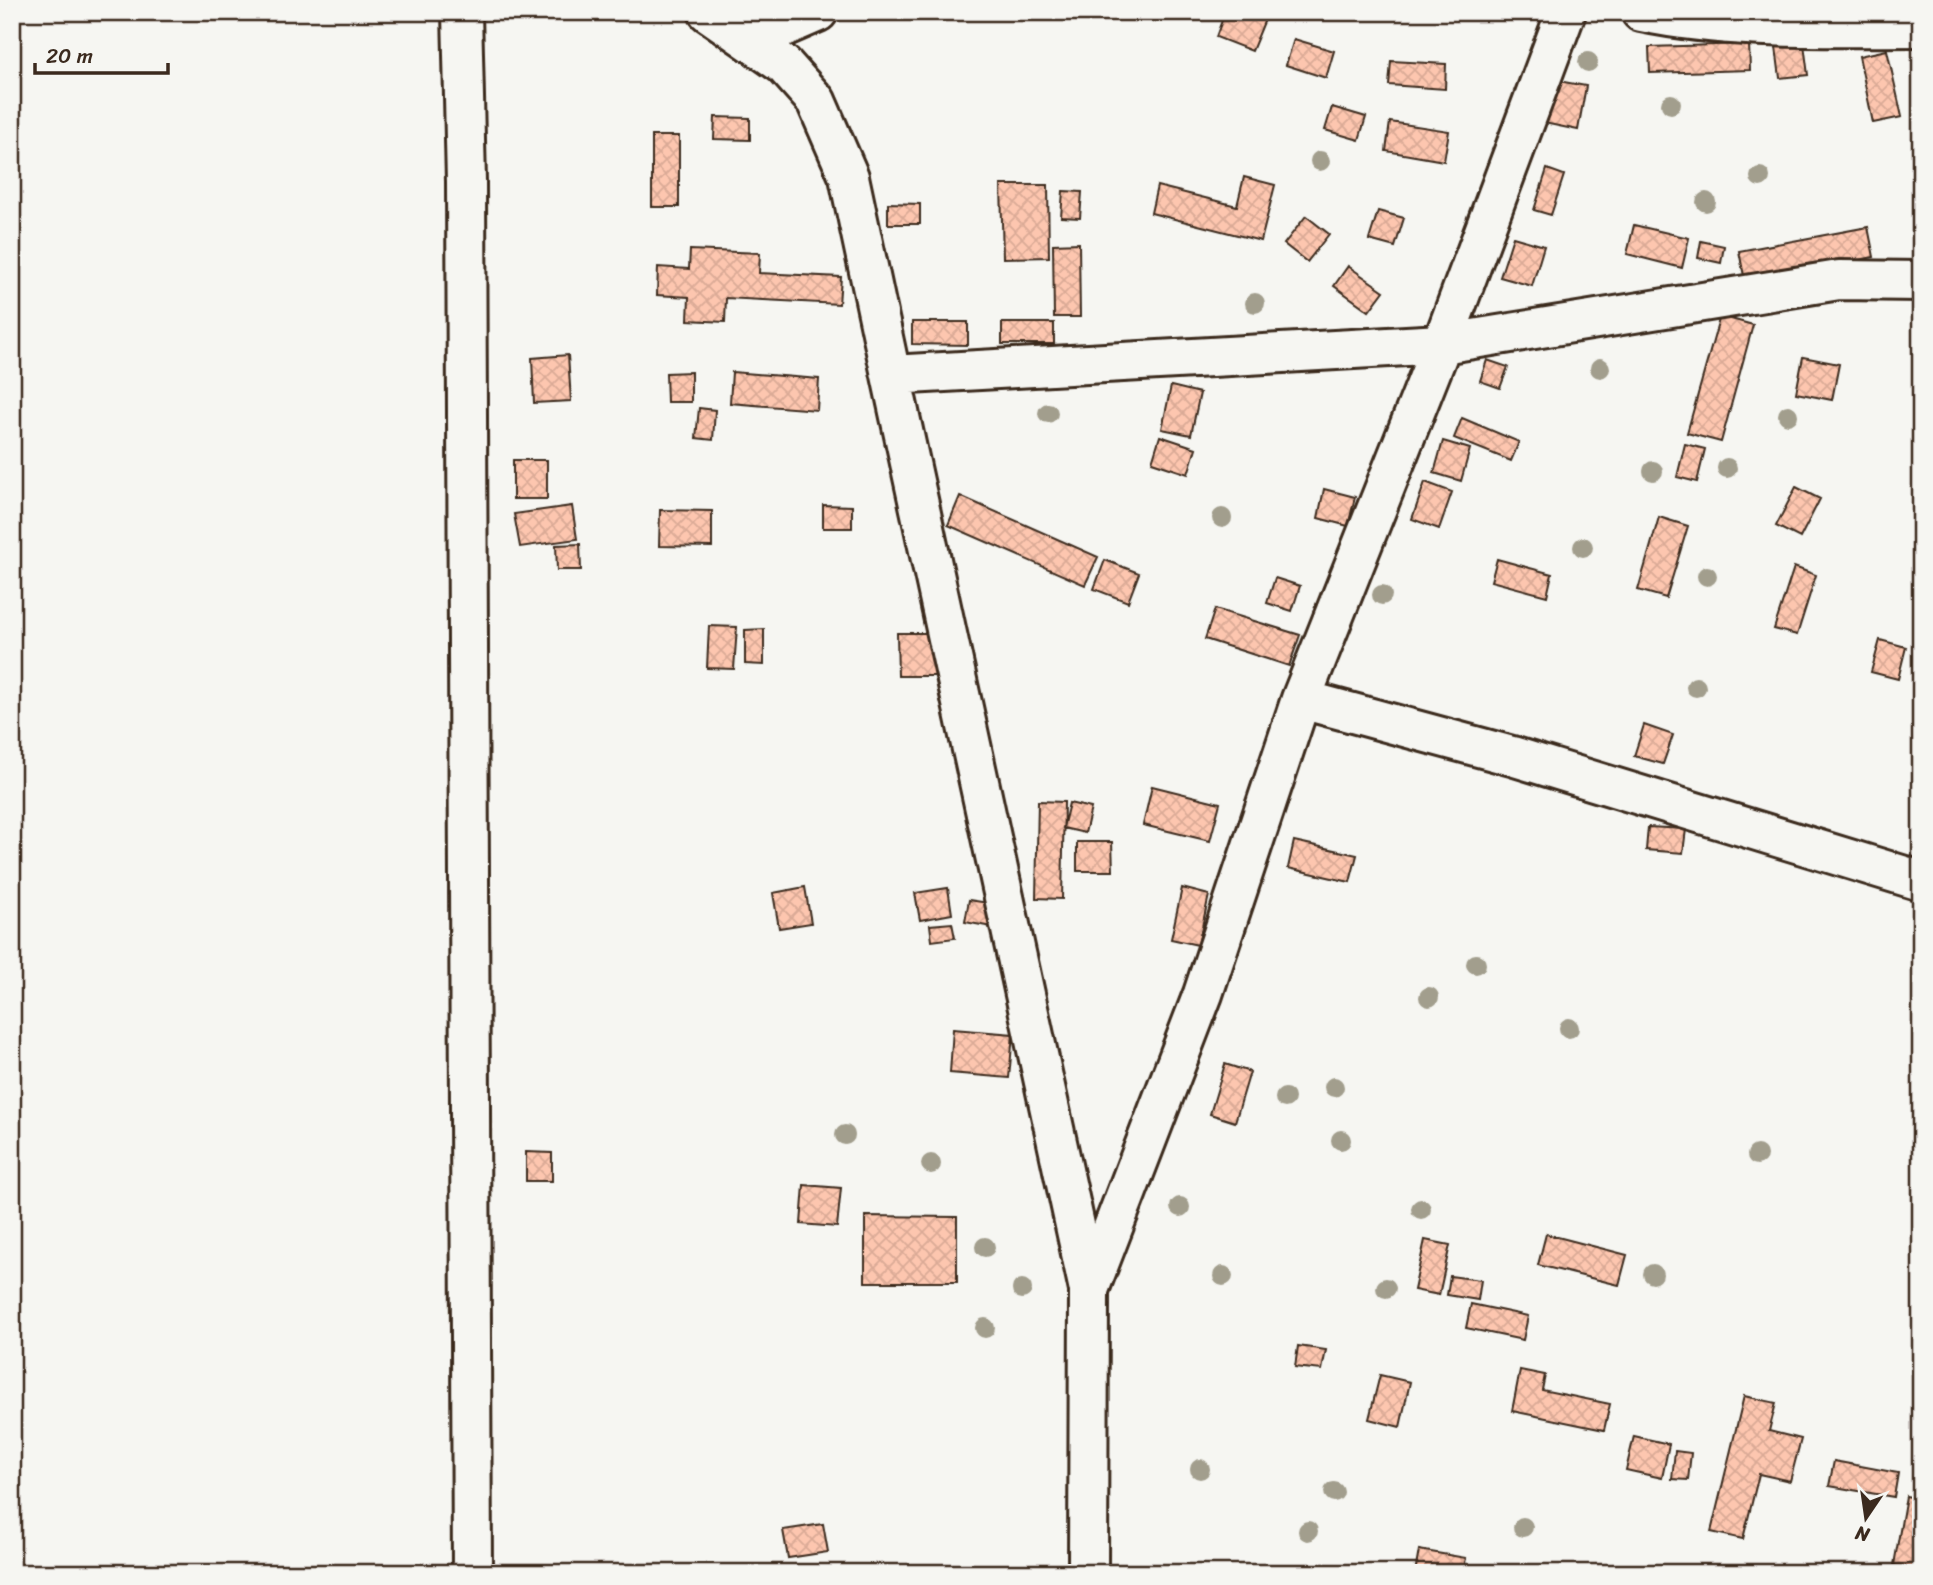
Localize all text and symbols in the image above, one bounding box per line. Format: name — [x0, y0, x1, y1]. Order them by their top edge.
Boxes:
scale bar — [35, 32, 168, 76]
text: 20 m — [46, 37, 93, 75]
north arrow — [1832, 1484, 1902, 1554]
text: N — [1851, 1516, 1873, 1552]

